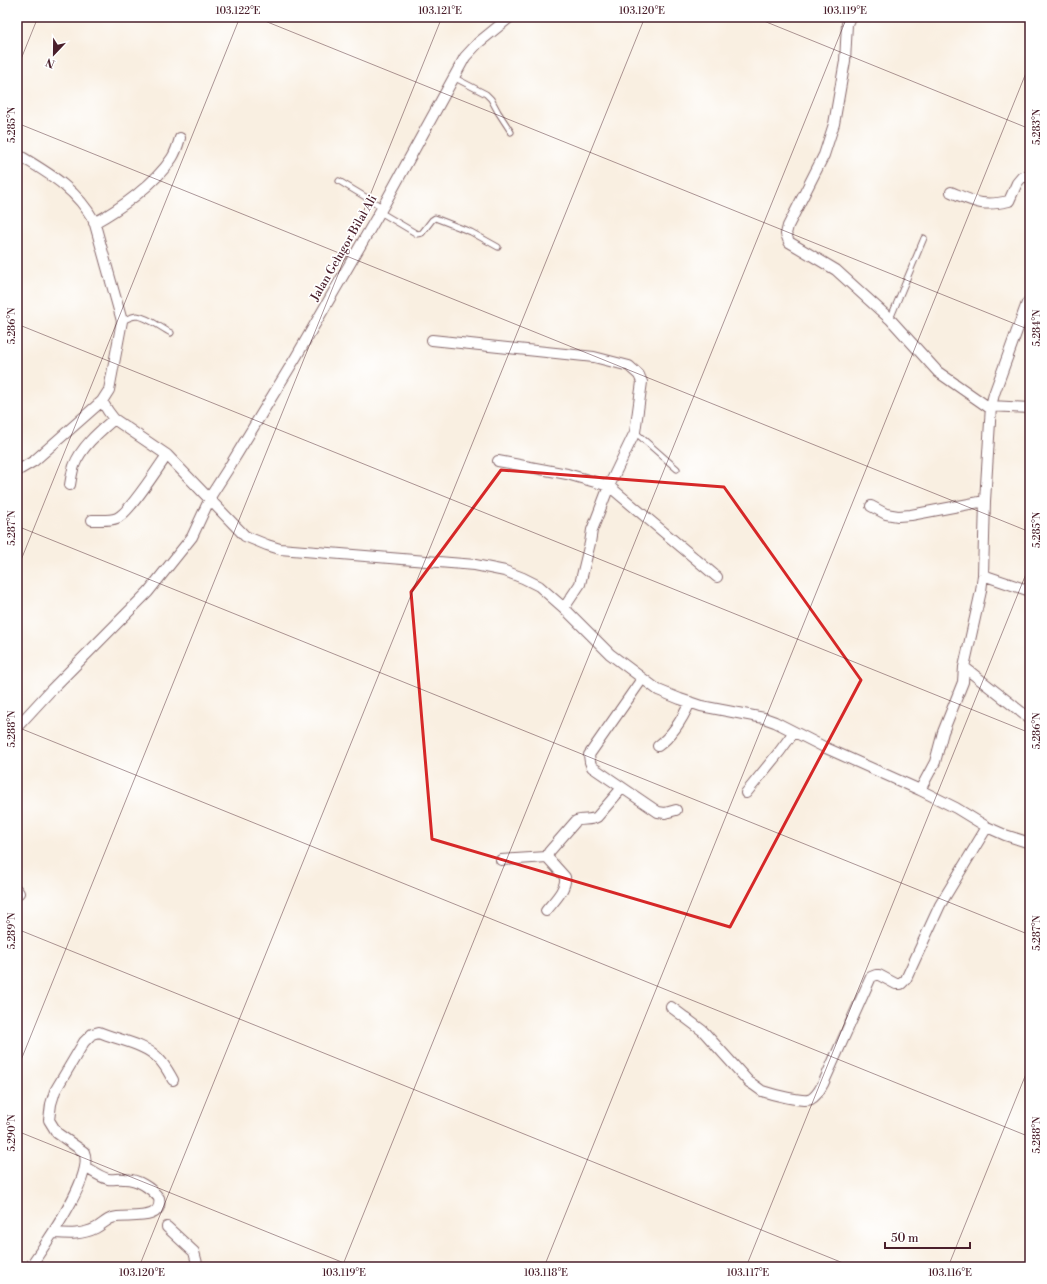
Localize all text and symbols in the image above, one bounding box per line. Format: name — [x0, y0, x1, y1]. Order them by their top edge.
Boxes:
text: 103.122°E — [215, 5, 261, 17]
text: 103.121°E — [418, 5, 462, 17]
text: 103.120°E — [619, 5, 665, 17]
text: 103.119°E — [823, 5, 867, 17]
north arrow — [34, 34, 74, 74]
text: N — [44, 54, 57, 70]
text: 5.285°N — [6, 106, 18, 143]
text: 5.283°N — [1031, 108, 1043, 145]
street label: Jalan Gelugor Bilal Ali — [307, 192, 381, 305]
text: 5.286°N — [6, 307, 18, 344]
text: 5.284°N — [1031, 309, 1043, 346]
text: 5.287°N — [6, 510, 18, 546]
text: 5.285°N — [1031, 511, 1043, 548]
text: 5.288°N — [6, 710, 18, 747]
text: 5.286°N — [1031, 712, 1043, 749]
text: 5.289°N — [6, 912, 18, 949]
text: 5.287°N — [1031, 915, 1043, 951]
text: 5.290°N — [6, 1114, 18, 1152]
text: 5.288°N — [1031, 1116, 1043, 1153]
scale bar — [885, 1224, 970, 1250]
text: 50 m — [891, 1231, 919, 1246]
text: 103.120°E — [119, 1267, 165, 1279]
text: 103.119°E — [322, 1267, 366, 1279]
text: 103.118°E — [524, 1267, 568, 1279]
text: 103.117°E — [727, 1267, 769, 1279]
text: 103.116°E — [928, 1267, 972, 1279]

